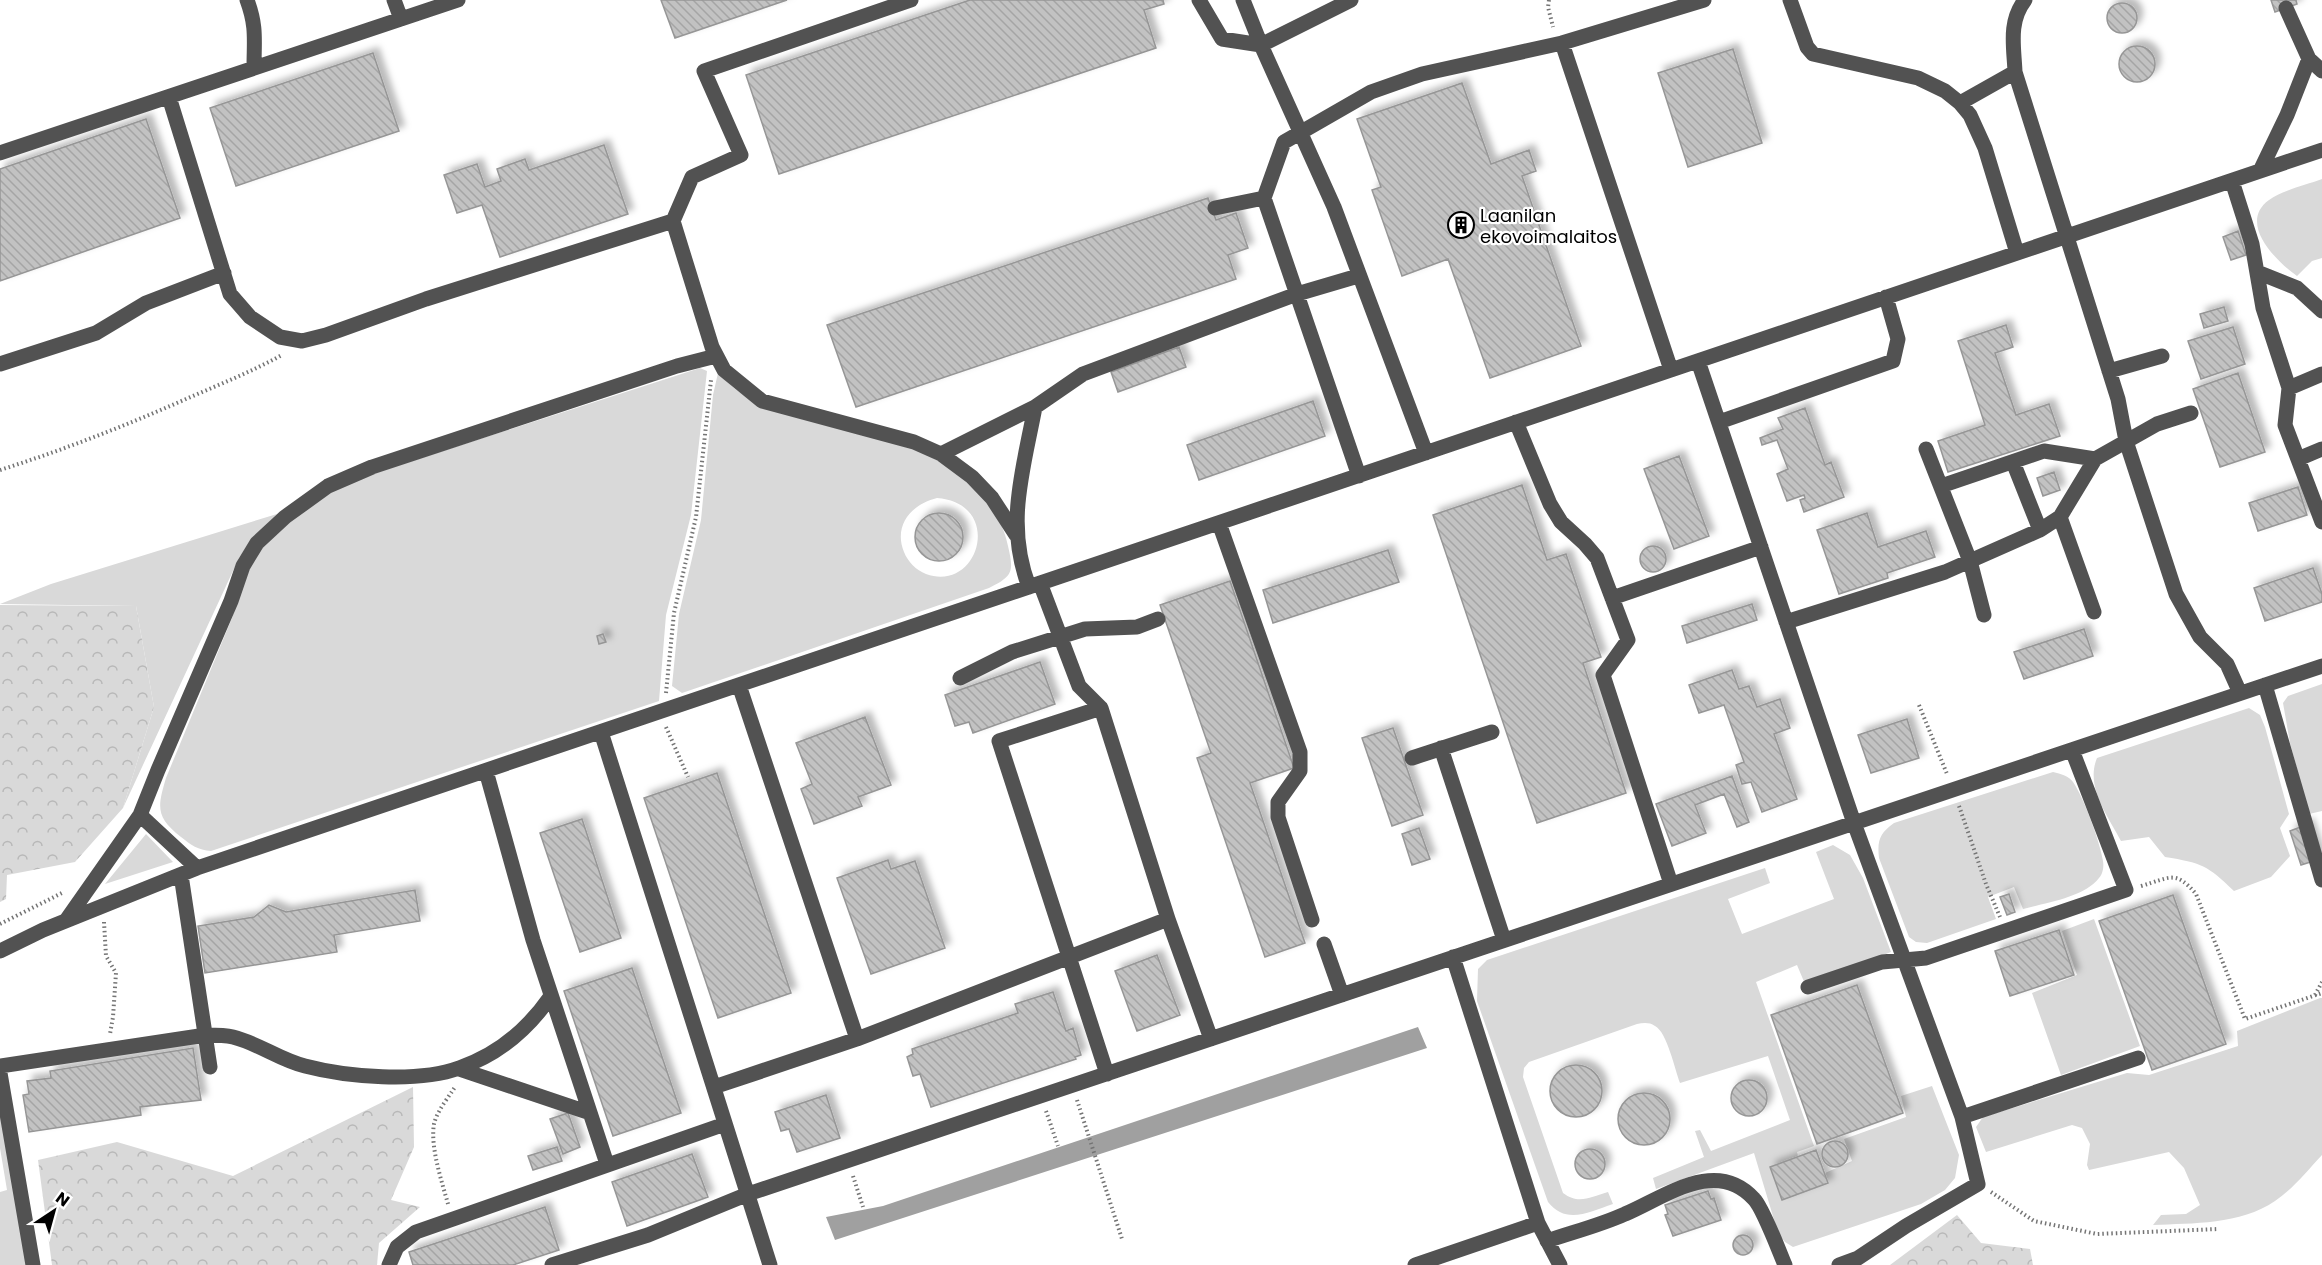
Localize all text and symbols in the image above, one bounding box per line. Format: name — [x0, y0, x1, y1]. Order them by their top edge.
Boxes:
place label: Laanilan ekovoimalaitos — [1480, 203, 1617, 249]
building icon: Laanilan ekovoimalaitos — [1446, 210, 1476, 240]
north arrow — [24, 1181, 84, 1241]
text: N — [51, 1186, 74, 1212]

